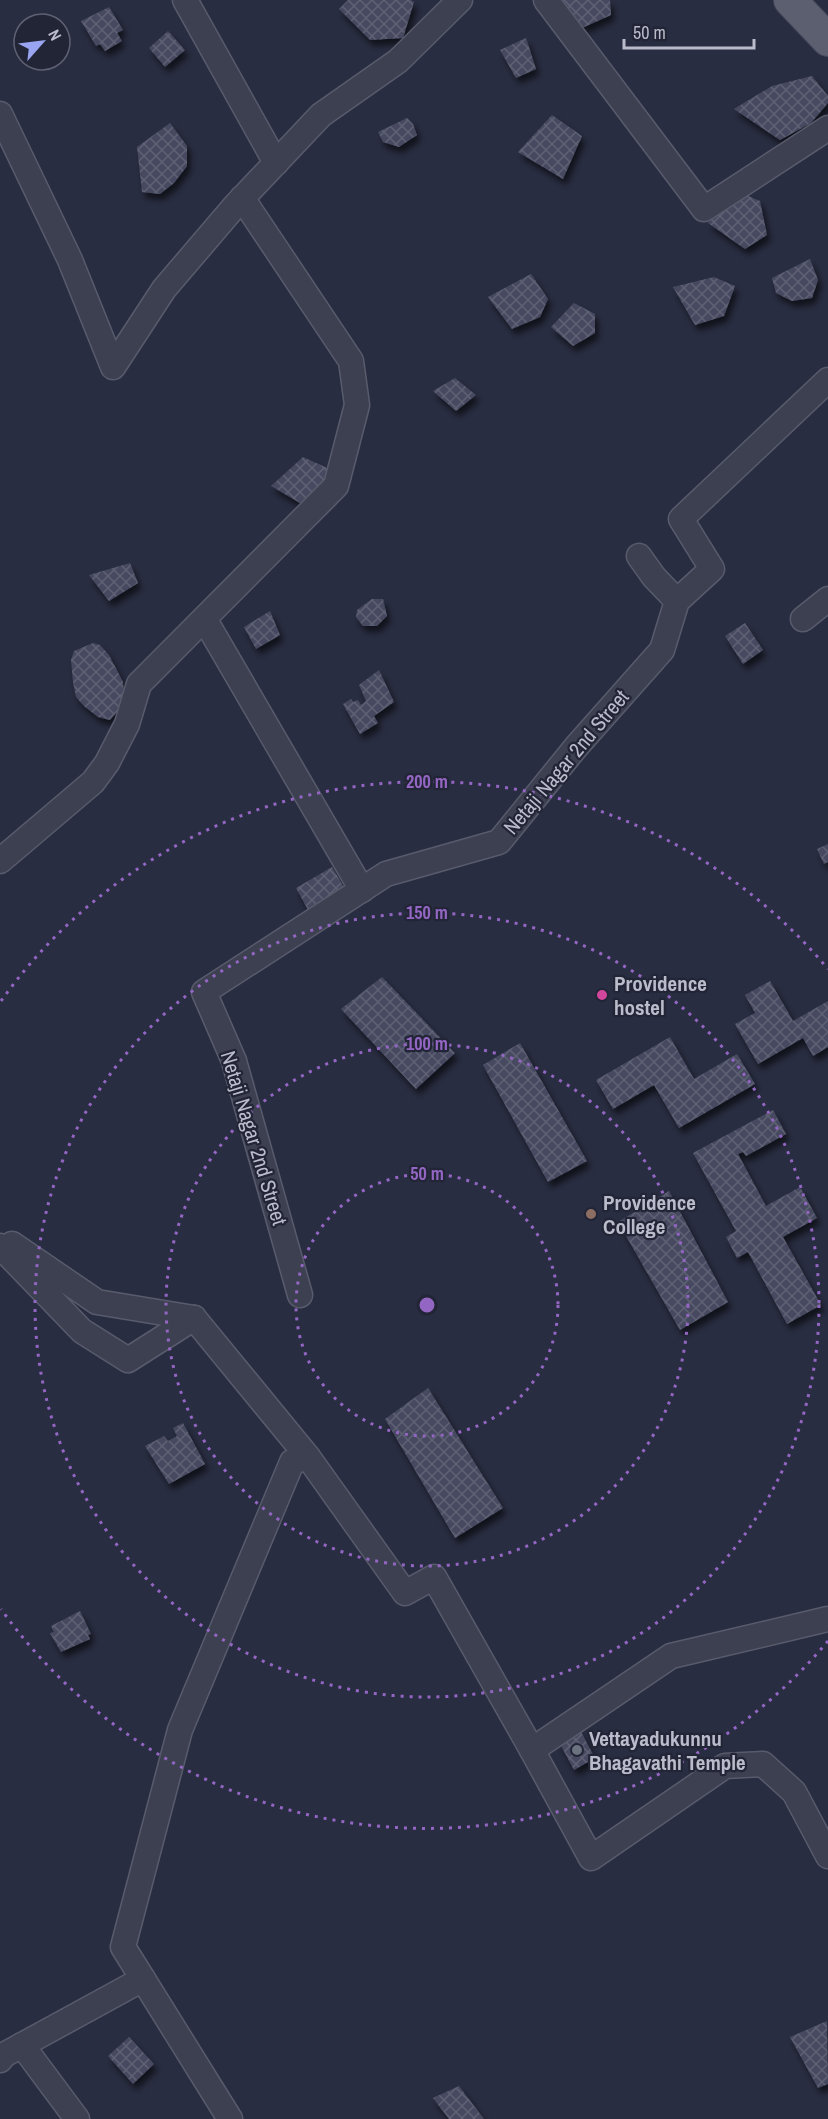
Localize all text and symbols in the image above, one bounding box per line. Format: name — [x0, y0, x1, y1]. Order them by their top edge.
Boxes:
north arrow — [12, 12, 72, 72]
scale bar — [624, 12, 754, 50]
text: 50 m — [633, 20, 666, 45]
text: N — [43, 26, 67, 44]
street label: Netaji Nagar 2nd Street — [497, 683, 635, 841]
text: 200 m — [406, 769, 448, 794]
text: 150 m — [406, 900, 448, 925]
place label: Providence hostel — [614, 969, 707, 1022]
marker: Providence hostel — [595, 988, 609, 1002]
text: 100 m — [406, 1031, 448, 1056]
street label: Netaji Nagar 2nd Street — [214, 1047, 294, 1229]
text: 50 m — [410, 1161, 444, 1186]
place label: Providence College — [603, 1188, 696, 1241]
marker: Providence College — [584, 1207, 598, 1221]
centre of rings — [417, 1295, 437, 1315]
place label: Vettayadukunnu Bhagavathi Temple — [589, 1724, 746, 1777]
marker: Vettayadukunnu Bhagavathi Temple — [570, 1743, 584, 1757]

